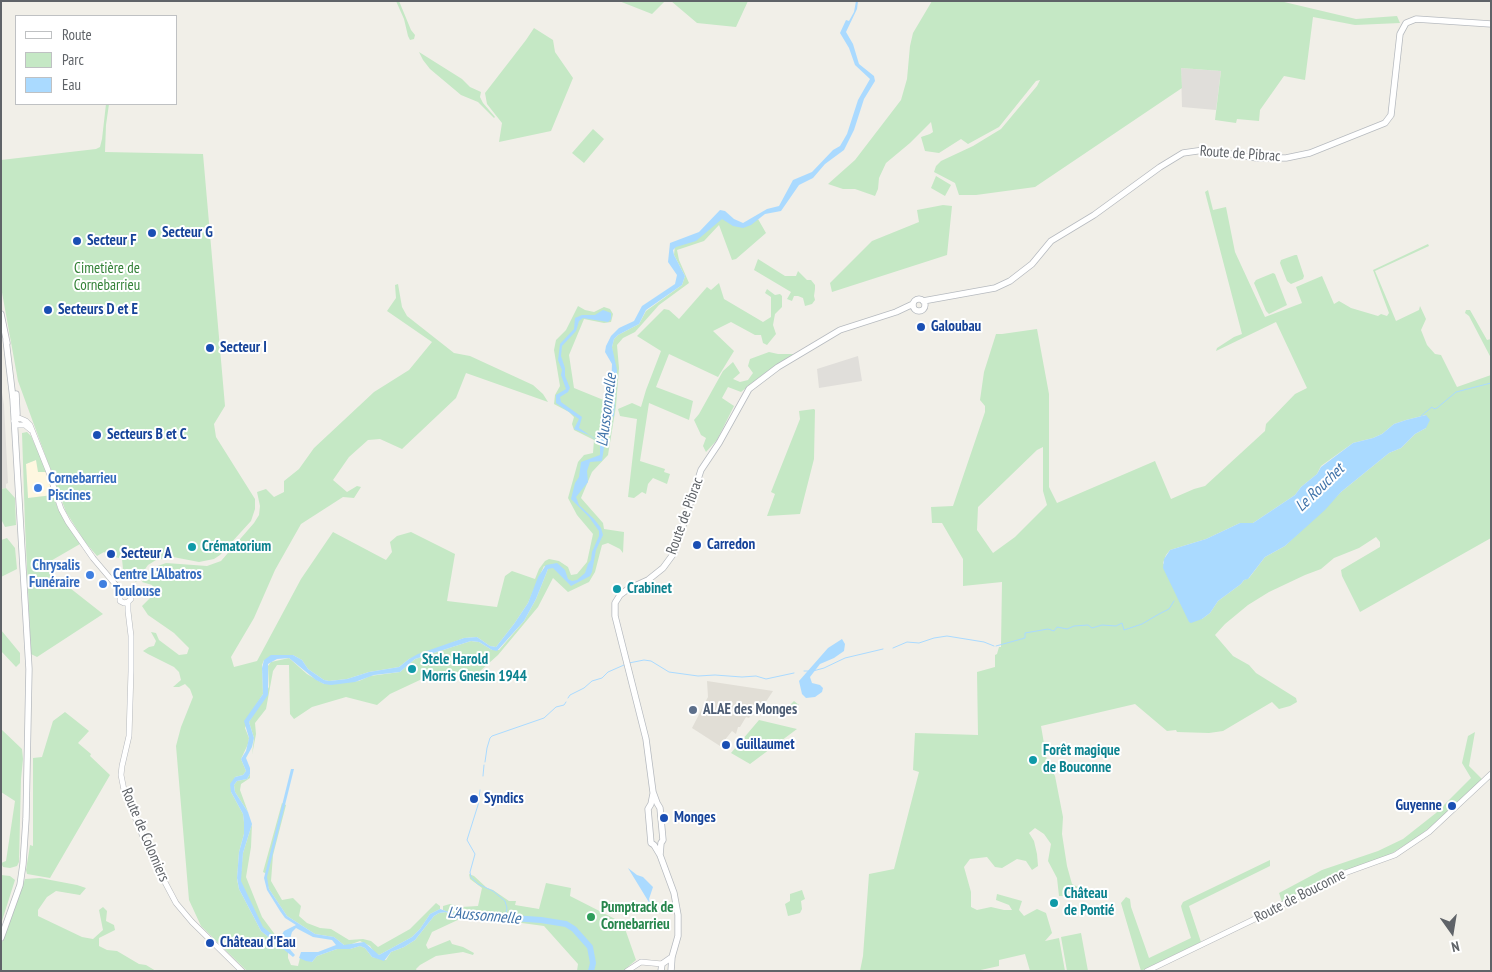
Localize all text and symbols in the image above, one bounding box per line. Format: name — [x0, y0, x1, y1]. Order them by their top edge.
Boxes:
legend — [15, 15, 178, 105]
text: Route — [62, 25, 92, 44]
text: Parc — [62, 50, 84, 69]
text: Eau — [62, 75, 81, 94]
street label: Route de Pibrac — [1199, 142, 1281, 166]
place label: Secteur G — [162, 224, 213, 242]
marker: Secteur G — [146, 227, 158, 239]
place label: Secteur F — [87, 232, 136, 250]
marker: Secteur F — [71, 235, 83, 247]
park label: Cimetière de Cornebarrieu — [74, 260, 140, 295]
place label: Secteurs D et E — [58, 301, 138, 319]
marker: Secteurs D et E — [42, 304, 54, 316]
place label: Galoubau — [931, 318, 981, 336]
marker: Galoubau — [915, 321, 927, 333]
place label: Secteur I — [220, 339, 267, 357]
marker: Secteur I — [204, 342, 216, 354]
water label: L'Aussonnelle — [593, 372, 621, 448]
place label: Secteurs B et C — [107, 426, 187, 444]
marker: Secteurs B et C — [91, 429, 103, 441]
water label: Le Rouchet — [1292, 460, 1348, 516]
place label: Cornebarrieu Piscines — [48, 470, 117, 505]
street label: Route de Pibrac — [663, 475, 707, 557]
marker: Cornebarrieu Piscines — [32, 482, 44, 494]
place label: Carredon — [707, 536, 755, 554]
place label: Crématorium — [202, 538, 271, 556]
marker: Carredon — [691, 539, 703, 551]
marker: Crématorium — [186, 541, 198, 553]
place label: Secteur A — [121, 545, 172, 563]
marker: Secteur A — [105, 548, 117, 560]
place label: Chrysalis Funéraire — [29, 557, 80, 592]
place label: Centre L'Albatros Toulouse — [113, 566, 202, 601]
marker: Chrysalis Funéraire — [84, 569, 96, 581]
marker: Centre L'Albatros Toulouse — [97, 578, 109, 590]
place label: Crabinet — [627, 580, 672, 598]
marker: Crabinet — [611, 583, 623, 595]
place label: Stele Harold Morris Gnesin 1944 — [422, 651, 527, 686]
marker: Stele Harold Morris Gnesin 1944 — [406, 663, 418, 675]
place label: ALAE des Monges — [703, 701, 797, 719]
marker: ALAE des Monges — [687, 704, 699, 716]
place label: Guillaumet — [736, 736, 794, 754]
marker: Guillaumet — [720, 739, 732, 751]
place label: Forêt magique de Bouconne — [1043, 742, 1120, 777]
marker: Forêt magique de Bouconne — [1027, 754, 1039, 766]
street label: Route de Colomiers — [117, 785, 173, 885]
place label: Syndics — [484, 790, 524, 808]
marker: Syndics — [468, 793, 480, 805]
place label: Guyenne — [1396, 797, 1442, 815]
marker: Guyenne — [1446, 800, 1458, 812]
place label: Monges — [674, 809, 716, 827]
marker: Monges — [658, 812, 670, 824]
street label: Route de Bouconne — [1251, 865, 1349, 927]
place label: Château de Pontié — [1064, 885, 1114, 920]
marker: Château de Pontié — [1048, 897, 1060, 909]
place label: Pumptrack de Cornebarrieu — [601, 899, 674, 934]
water label: L'Aussonnelle — [447, 903, 521, 929]
north arrow — [1427, 907, 1477, 957]
marker: Pumptrack de Cornebarrieu — [585, 911, 597, 923]
place label: Château d'Eau — [220, 934, 296, 952]
marker: Château d'Eau — [204, 937, 216, 949]
text: N — [1450, 937, 1461, 956]

